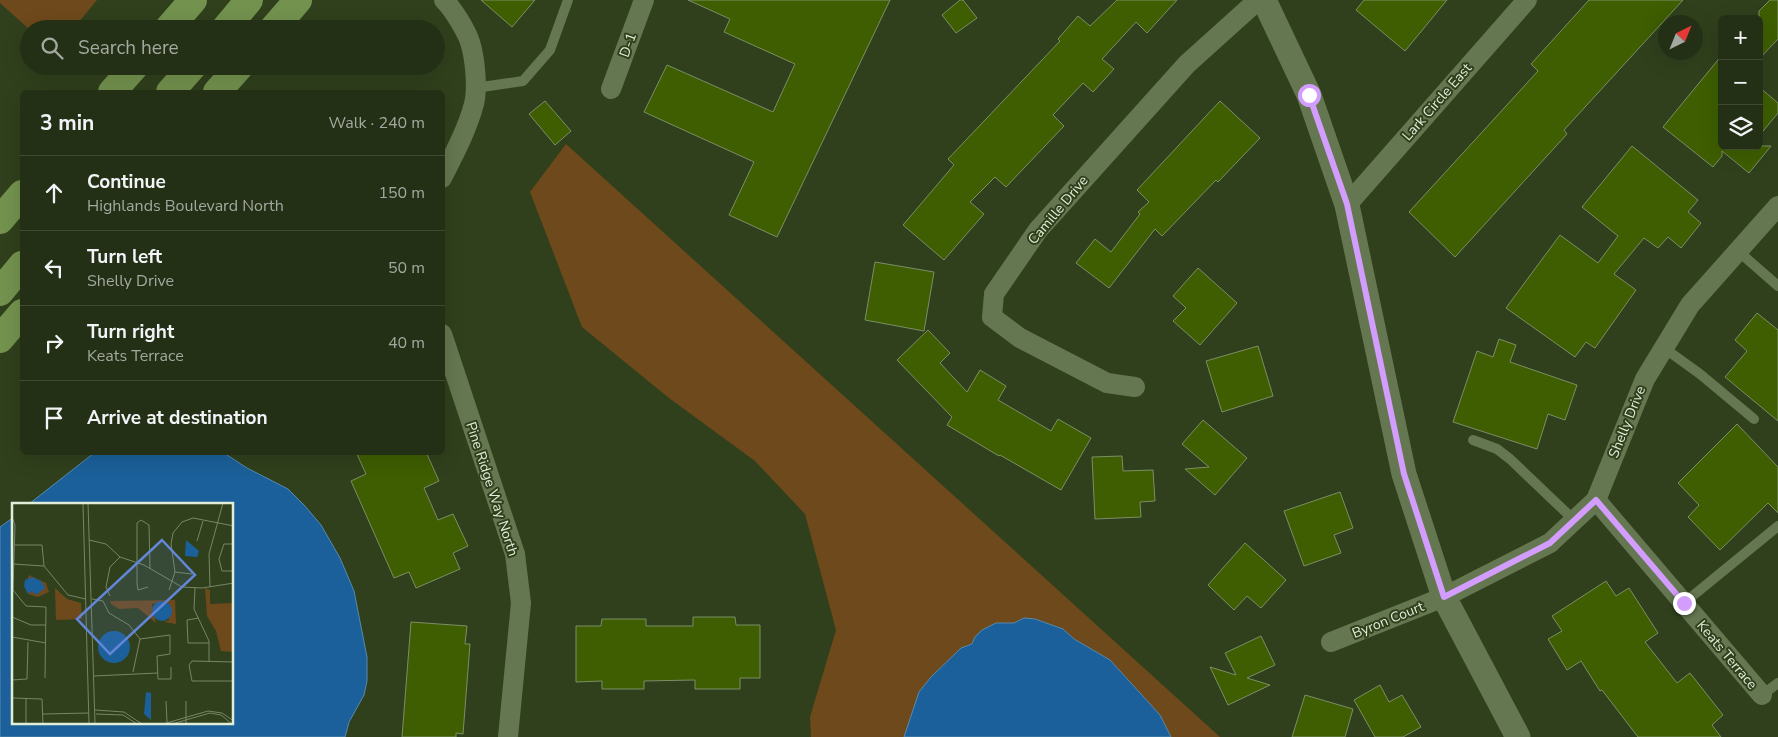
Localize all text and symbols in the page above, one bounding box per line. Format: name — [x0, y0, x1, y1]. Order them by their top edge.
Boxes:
north arrow — [1658, 15, 1703, 60]
map controls — [1718, 15, 1763, 150]
button: + — [1718, 15, 1763, 60]
search box — [20, 20, 445, 75]
street label: D-1 — [615, 30, 641, 60]
icon: search — [38, 34, 66, 62]
text: Search here — [78, 35, 179, 61]
street label: Lark Circle East — [1398, 59, 1476, 145]
button: − — [1718, 60, 1763, 105]
route start — [1298, 84, 1321, 107]
button: layers — [1718, 105, 1763, 150]
text: 3 min — [40, 109, 94, 137]
text: Walk · 240 m — [329, 112, 425, 134]
text: Continue — [87, 169, 166, 195]
street label: Camille Drive — [1024, 172, 1092, 248]
icon: ahead — [40, 179, 68, 207]
text: 150 m — [378, 182, 425, 204]
text: Highlands Boulevard North — [87, 195, 284, 217]
text: Turn left — [87, 244, 162, 270]
icon: left — [40, 254, 68, 282]
text: 50 m — [388, 257, 425, 279]
text: Shelly Drive — [87, 270, 174, 292]
text: Turn right — [87, 319, 174, 345]
icon: right — [40, 329, 68, 357]
text: 40 m — [388, 332, 425, 354]
text: Keats Terrace — [87, 345, 184, 367]
street label: Shelly Drive — [1604, 383, 1650, 461]
icon: arrive — [40, 404, 68, 432]
text: Arrive at destination — [87, 405, 268, 431]
street label: Pine Ridge Way North — [461, 419, 523, 559]
inset map — [12, 503, 234, 724]
route end — [1673, 592, 1696, 615]
street label: Byron Court — [1349, 597, 1427, 643]
street label: Keats Terrace — [1693, 616, 1761, 694]

